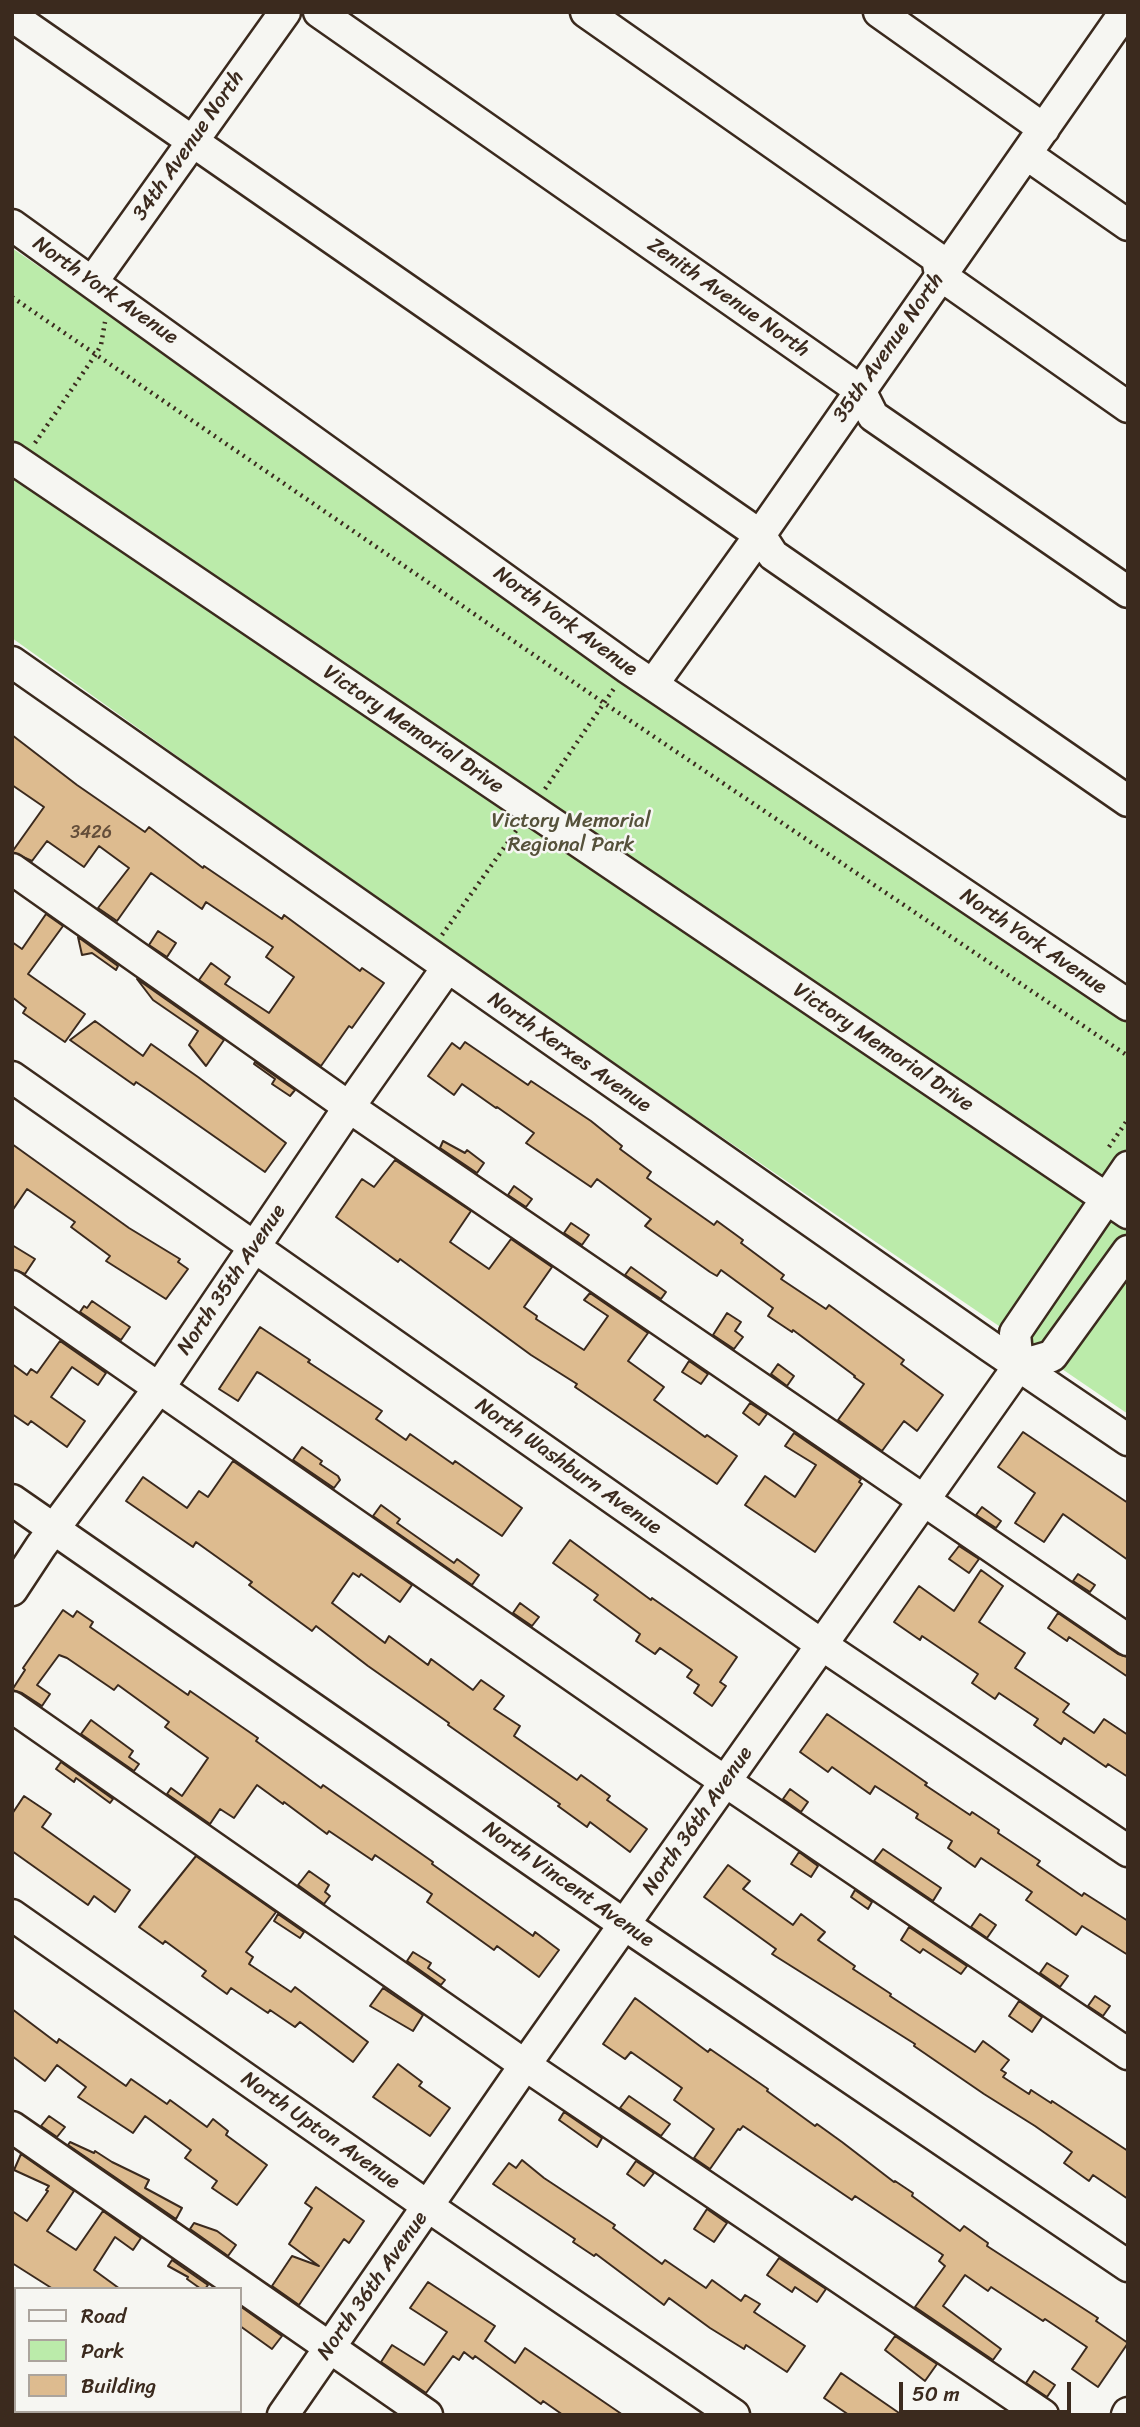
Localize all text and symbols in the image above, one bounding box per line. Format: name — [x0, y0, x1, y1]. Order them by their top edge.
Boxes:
street label: 34th Avenue North — [128, 66, 250, 226]
street label: North York Avenue — [27, 231, 183, 351]
street label: Zenith Avenue North — [642, 233, 814, 363]
street label: 35th Avenue North — [828, 268, 950, 428]
street label: North York Avenue — [488, 561, 642, 683]
street label: Victory Memorial Drive — [318, 660, 508, 800]
park label: Victory Memorial Regional Park — [491, 809, 651, 859]
house number: 3426 — [70, 822, 112, 844]
street label: North York Avenue — [955, 884, 1111, 1000]
street label: Victory Memorial Drive — [788, 978, 978, 1118]
street label: North Xerxes Avenue — [482, 987, 656, 1119]
street label: North 35th Avenue — [172, 1200, 292, 1360]
street label: North Washburn Avenue — [470, 1393, 666, 1541]
street label: North 36th Avenue — [637, 1742, 759, 1900]
street label: North Vincent Avenue — [477, 1816, 659, 1954]
street label: North Upton Avenue — [236, 2067, 404, 2195]
street label: North 36th Avenue — [312, 2207, 434, 2365]
legend — [14, 2287, 242, 2413]
text: Road — [81, 2297, 126, 2335]
text: Park — [81, 2332, 124, 2370]
text: Building — [81, 2367, 156, 2405]
scale bar — [902, 2368, 1074, 2412]
text: 50 m — [912, 2375, 960, 2413]

